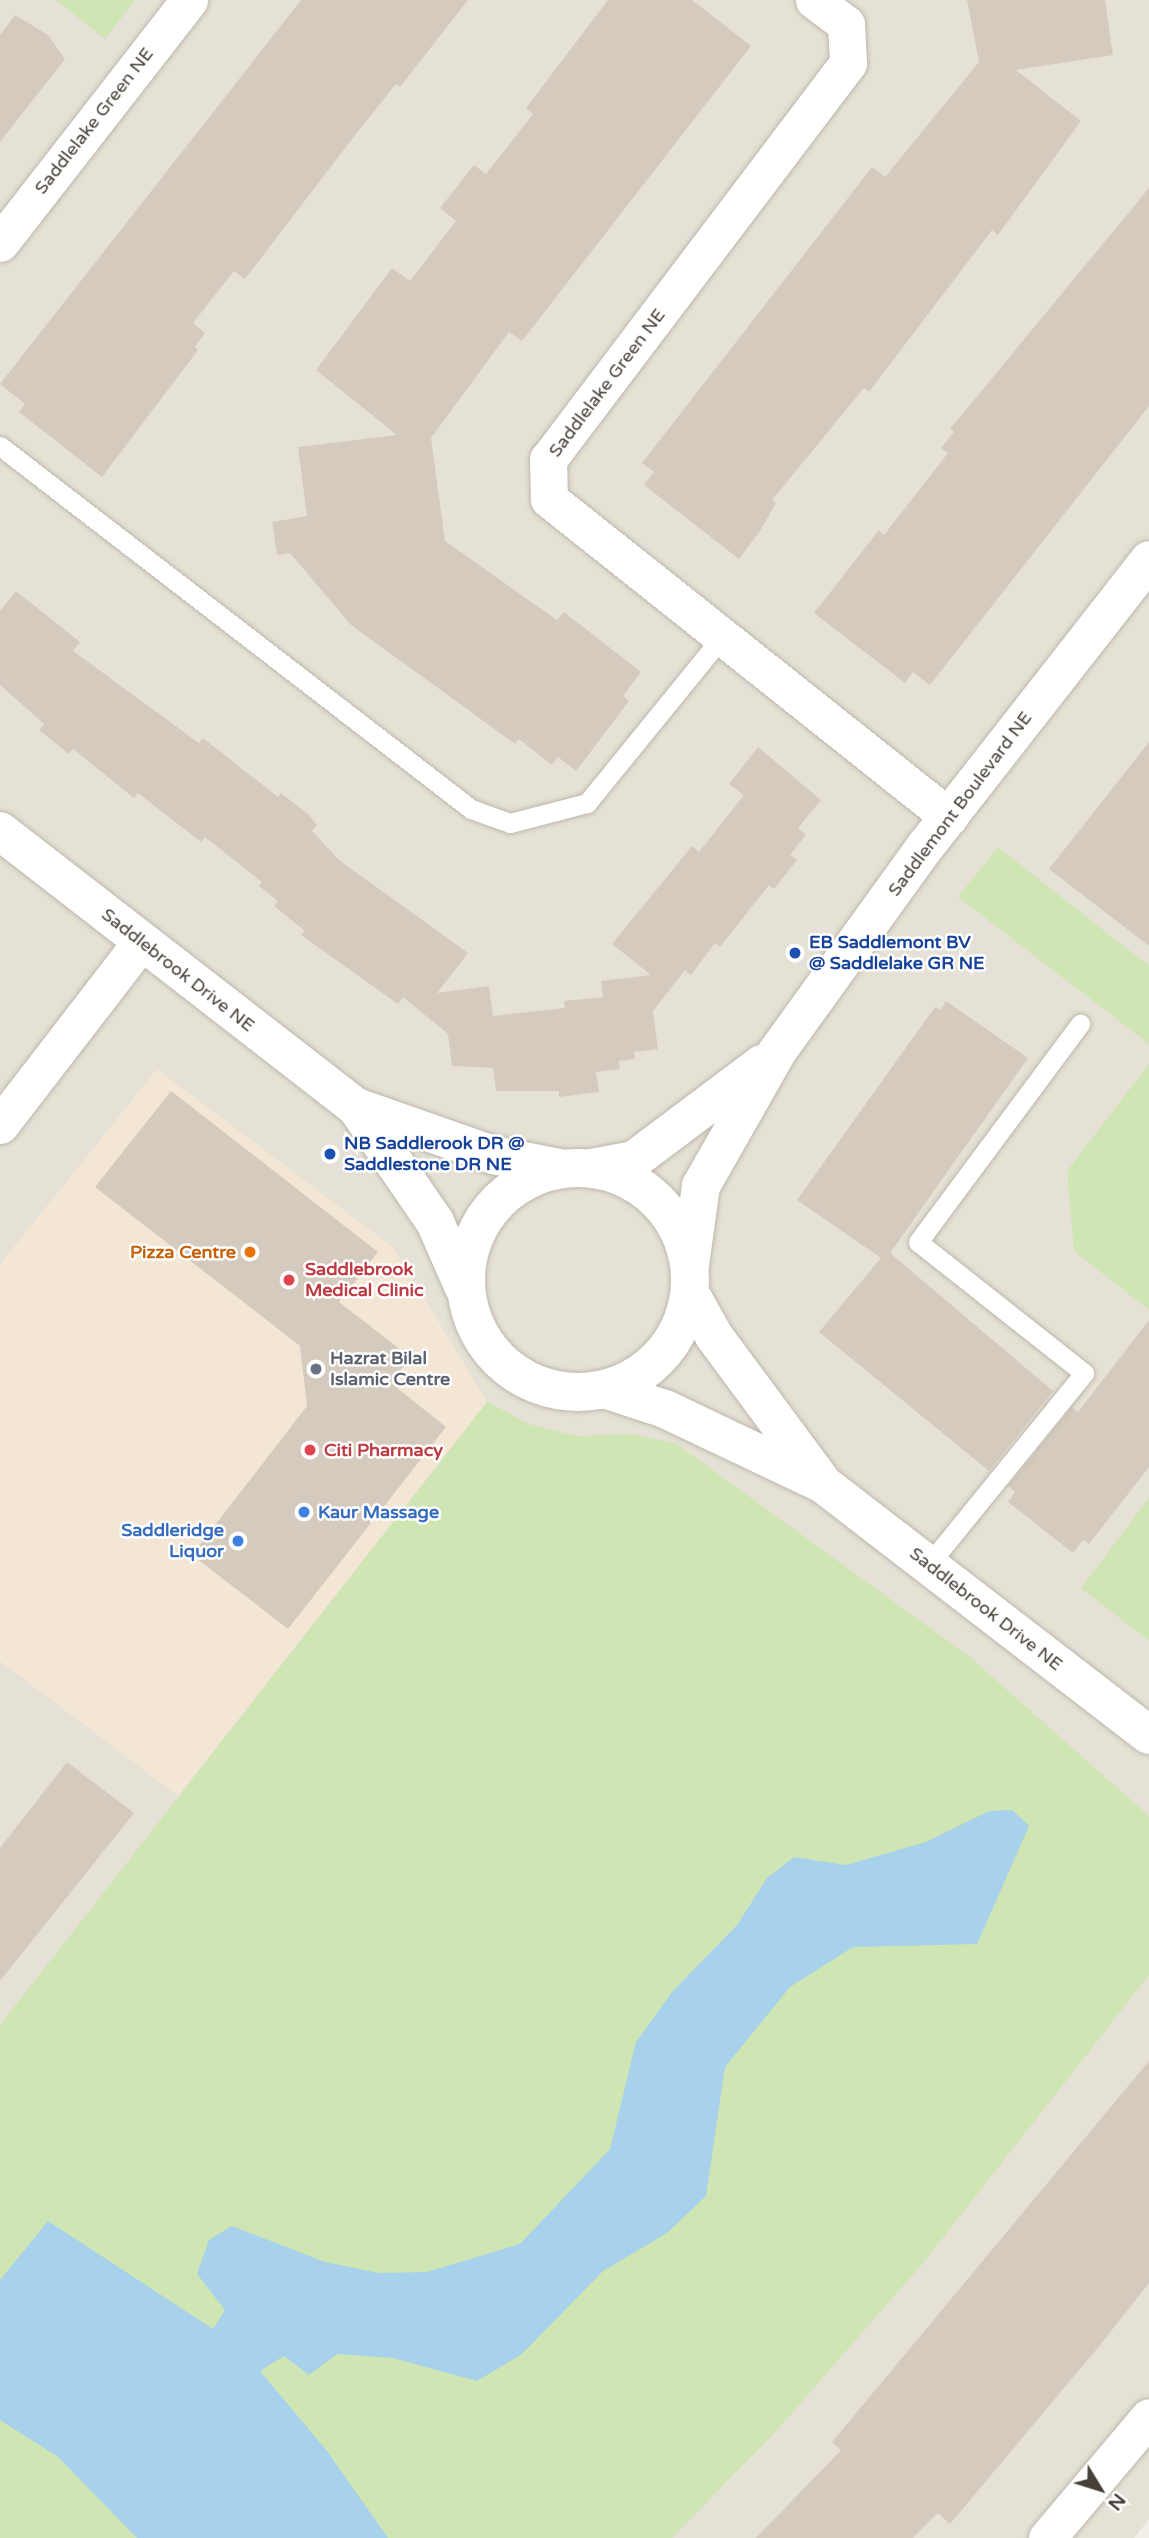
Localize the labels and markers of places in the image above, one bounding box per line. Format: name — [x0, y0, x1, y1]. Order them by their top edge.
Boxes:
place label: EB Saddlemont BV @ Saddlelake GR NE — [809, 932, 985, 974]
marker: EB Saddlemont BV @ Saddlelake GR NE — [787, 945, 803, 961]
place label: NB Saddlerook DR @ Saddlestone DR NE — [344, 1133, 524, 1176]
marker: NB Saddlerook DR @ Saddlestone DR NE — [322, 1146, 338, 1162]
place label: Pizza Centre — [130, 1241, 236, 1263]
marker: Pizza Centre — [242, 1244, 258, 1260]
place label: Saddlebrook Medical Clinic — [305, 1259, 424, 1302]
marker: Saddlebrook Medical Clinic — [279, 1270, 299, 1290]
place label: Hazrat Bilal Islamic Centre — [330, 1348, 450, 1390]
marker: Hazrat Bilal Islamic Centre — [308, 1361, 324, 1377]
place label: Citi Pharmacy — [324, 1439, 443, 1461]
marker: Citi Pharmacy — [302, 1442, 318, 1458]
place label: Kaur Massage — [318, 1501, 439, 1523]
marker: Kaur Massage — [296, 1504, 312, 1520]
place label: Saddleridge Liquor — [121, 1520, 224, 1562]
marker: Saddleridge Liquor — [230, 1533, 246, 1549]

